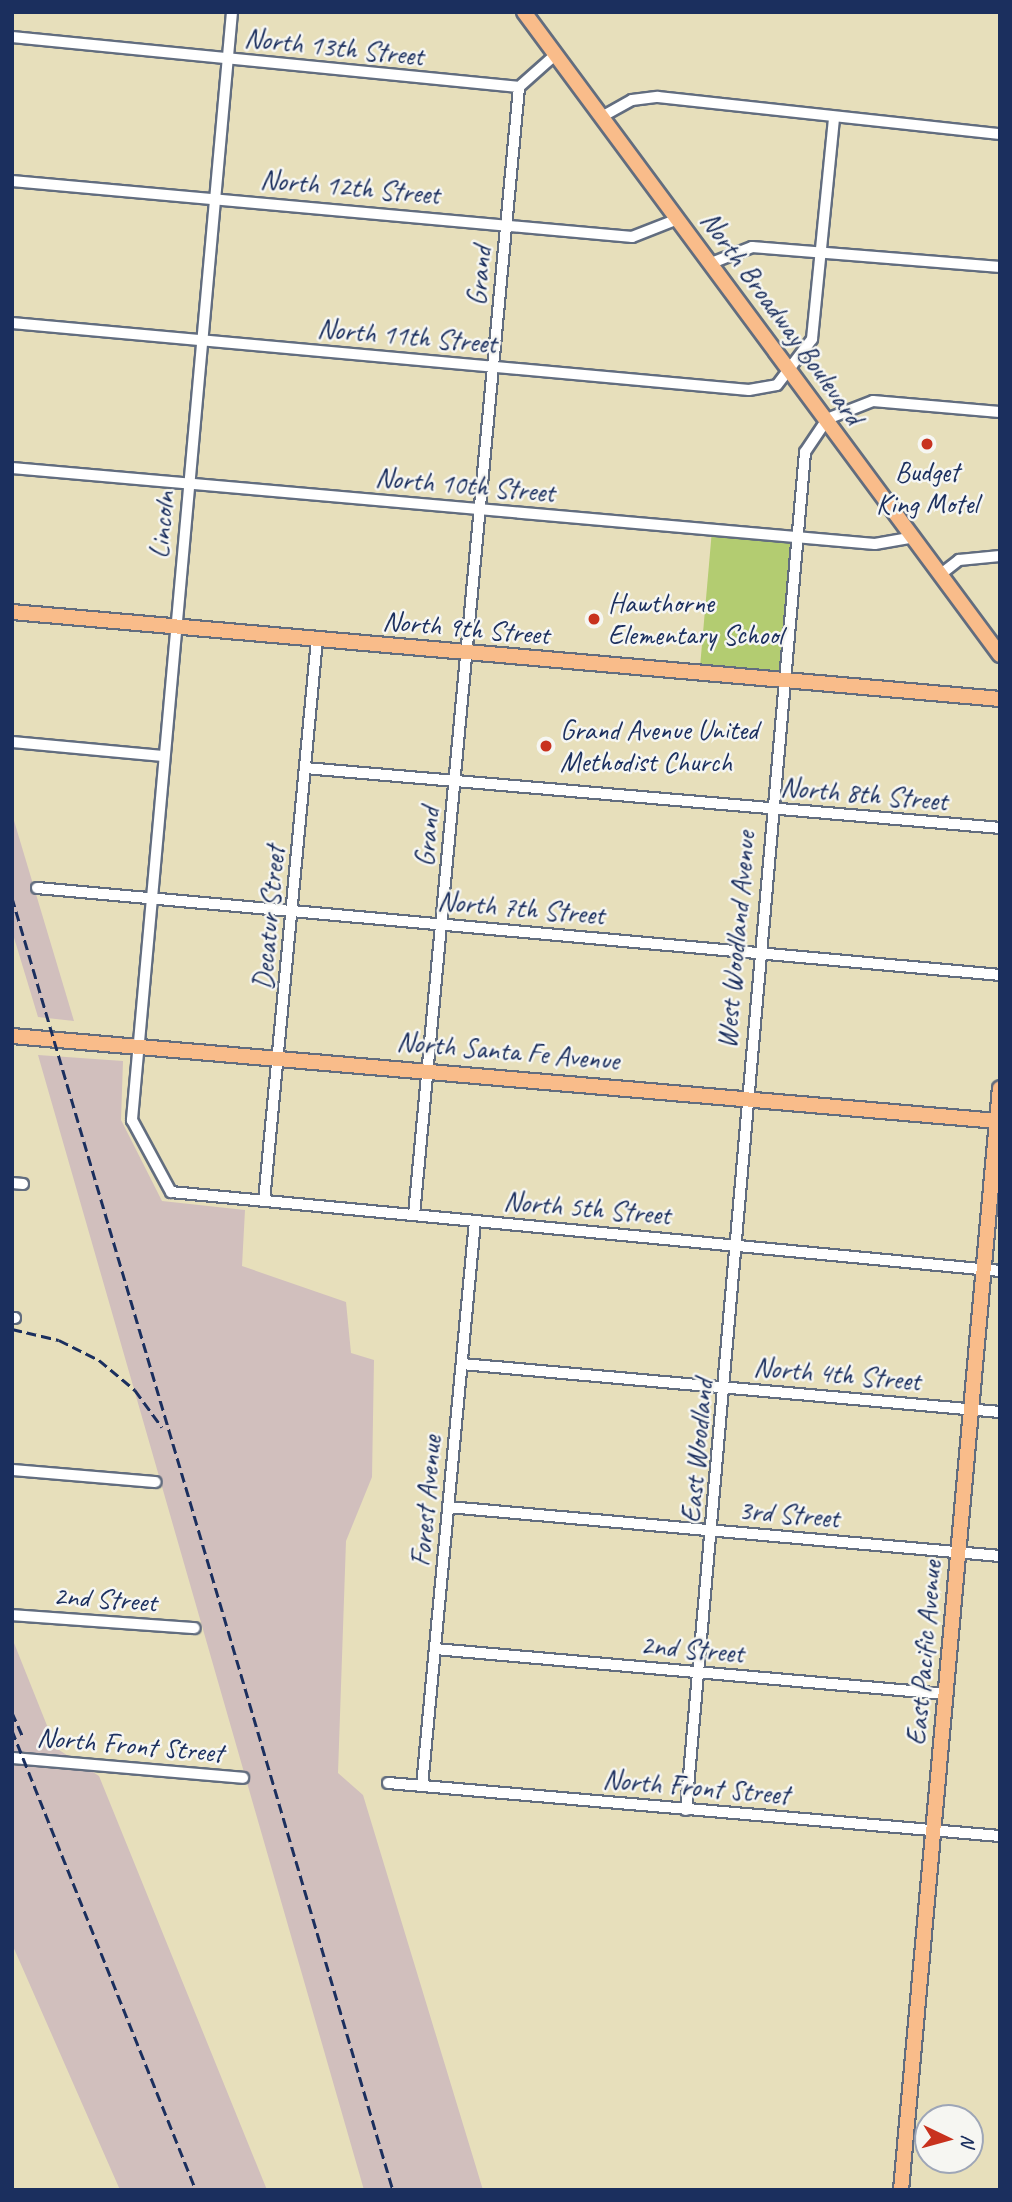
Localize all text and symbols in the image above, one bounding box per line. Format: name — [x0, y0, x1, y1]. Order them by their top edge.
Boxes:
street label: North 13th Street — [243, 21, 425, 73]
street label: North 12th Street — [259, 162, 441, 212]
street label: North Broadway Boulevard — [693, 205, 871, 431]
street label: Grand — [460, 245, 498, 307]
street label: North 11th Street — [316, 311, 498, 361]
marker: Budget King Motel — [919, 436, 935, 452]
place label: Budget King Motel — [876, 455, 978, 521]
street label: North 10th Street — [374, 460, 556, 510]
street label: Lincoln — [142, 490, 182, 560]
place label: Hawthorne Elementary School — [608, 586, 783, 652]
street label: North 9th Street — [381, 604, 551, 652]
marker: Hawthorne Elementary School — [586, 611, 602, 627]
place label: Grand Avenue United Methodist Church — [560, 713, 758, 779]
marker: Grand Avenue United Methodist Church — [538, 738, 554, 754]
street label: North 8th Street — [779, 770, 949, 818]
street label: Grand — [408, 806, 446, 868]
street label: West Woodland Avenue — [710, 830, 762, 1050]
street label: Decatur Street — [246, 845, 292, 991]
street label: North 7th Street — [436, 884, 606, 932]
street label: North Santa Fe Avenue — [395, 1025, 621, 1077]
street label: North 5th Street — [502, 1184, 672, 1232]
street label: North 4th Street — [752, 1350, 922, 1398]
street label: East Woodland — [674, 1378, 720, 1524]
street label: Forest Avenue — [404, 1434, 448, 1568]
street label: 3rd Street — [737, 1493, 841, 1535]
street label: East Pacific Avenue — [899, 1559, 949, 1747]
street label: 2nd Street — [52, 1579, 158, 1619]
street label: 2nd Street — [639, 1628, 745, 1670]
street label: North Front Street — [35, 1720, 225, 1770]
street label: North Front Street — [601, 1762, 791, 1812]
north arrow — [914, 2104, 984, 2174]
text: N — [955, 2134, 980, 2148]

